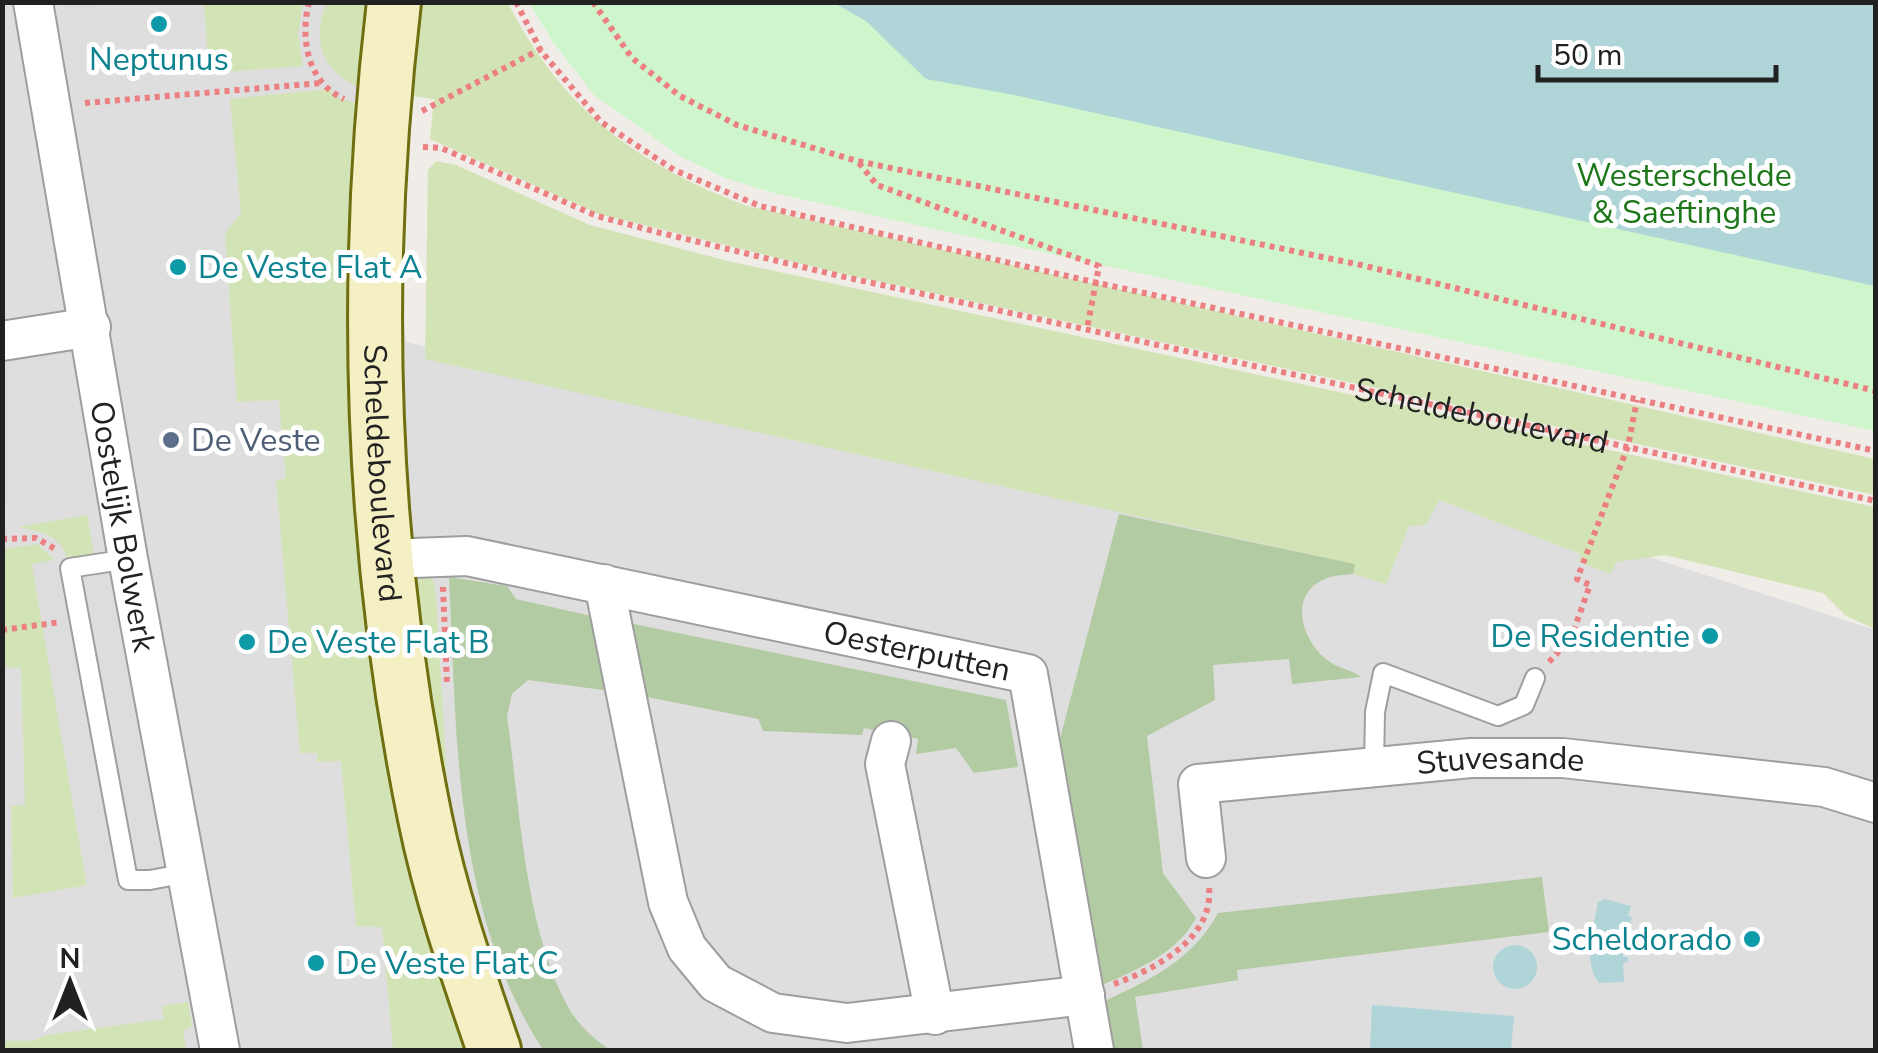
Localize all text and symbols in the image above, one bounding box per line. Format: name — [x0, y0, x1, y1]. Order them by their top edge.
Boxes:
marker: Neptunus — [148, 13, 170, 35]
scale bar — [1538, 20, 1776, 82]
text: 50 m — [1553, 35, 1622, 76]
place label: Neptunus — [89, 38, 229, 81]
park label: Westerschelde & Saeftinghe — [1576, 154, 1792, 234]
place label: De Veste Flat A — [198, 246, 422, 289]
marker: De Veste Flat A — [167, 256, 189, 278]
street label: Scheldeboulevard — [354, 344, 412, 604]
street label: Scheldeboulevard — [1351, 367, 1612, 464]
street label: Oostelijk Bolwerk — [80, 398, 167, 656]
place label: De Veste — [191, 419, 320, 462]
marker: De Veste — [160, 429, 182, 451]
street label: Oesterputten — [820, 610, 1014, 691]
place label: De Residentie — [1491, 615, 1690, 658]
place label: De Veste Flat B — [267, 621, 490, 664]
marker: De Residentie — [1699, 625, 1721, 647]
marker: De Veste Flat B — [236, 631, 258, 653]
street label: Stuvesande — [1414, 737, 1587, 785]
place label: Scheldorado — [1552, 918, 1732, 961]
marker: Scheldorado — [1741, 928, 1763, 950]
north arrow — [20, 933, 120, 1033]
text: N — [60, 940, 80, 978]
place label: De Veste Flat C — [336, 942, 559, 985]
marker: De Veste Flat C — [305, 952, 327, 974]

